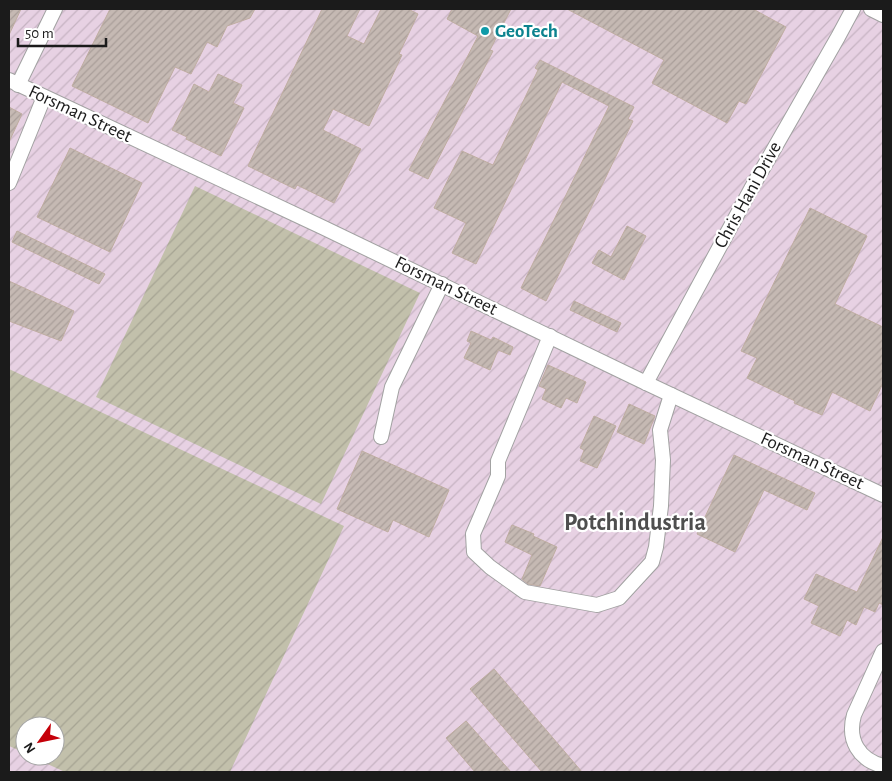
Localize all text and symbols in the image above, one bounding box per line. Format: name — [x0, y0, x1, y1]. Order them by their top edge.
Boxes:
scale bar — [18, 15, 105, 47]
place label: GeoTech — [495, 22, 558, 41]
marker: GeoTech — [479, 25, 491, 37]
text: 50 m — [25, 26, 54, 41]
street label: Forsman Street — [26, 82, 134, 146]
street label: Chris Hani Drive — [711, 138, 785, 252]
street label: Forsman Street — [392, 253, 500, 319]
street label: Forsman Street — [758, 429, 866, 493]
district label: Potchindustria — [564, 511, 706, 535]
north arrow — [15, 716, 65, 766]
text: N — [21, 740, 38, 755]

